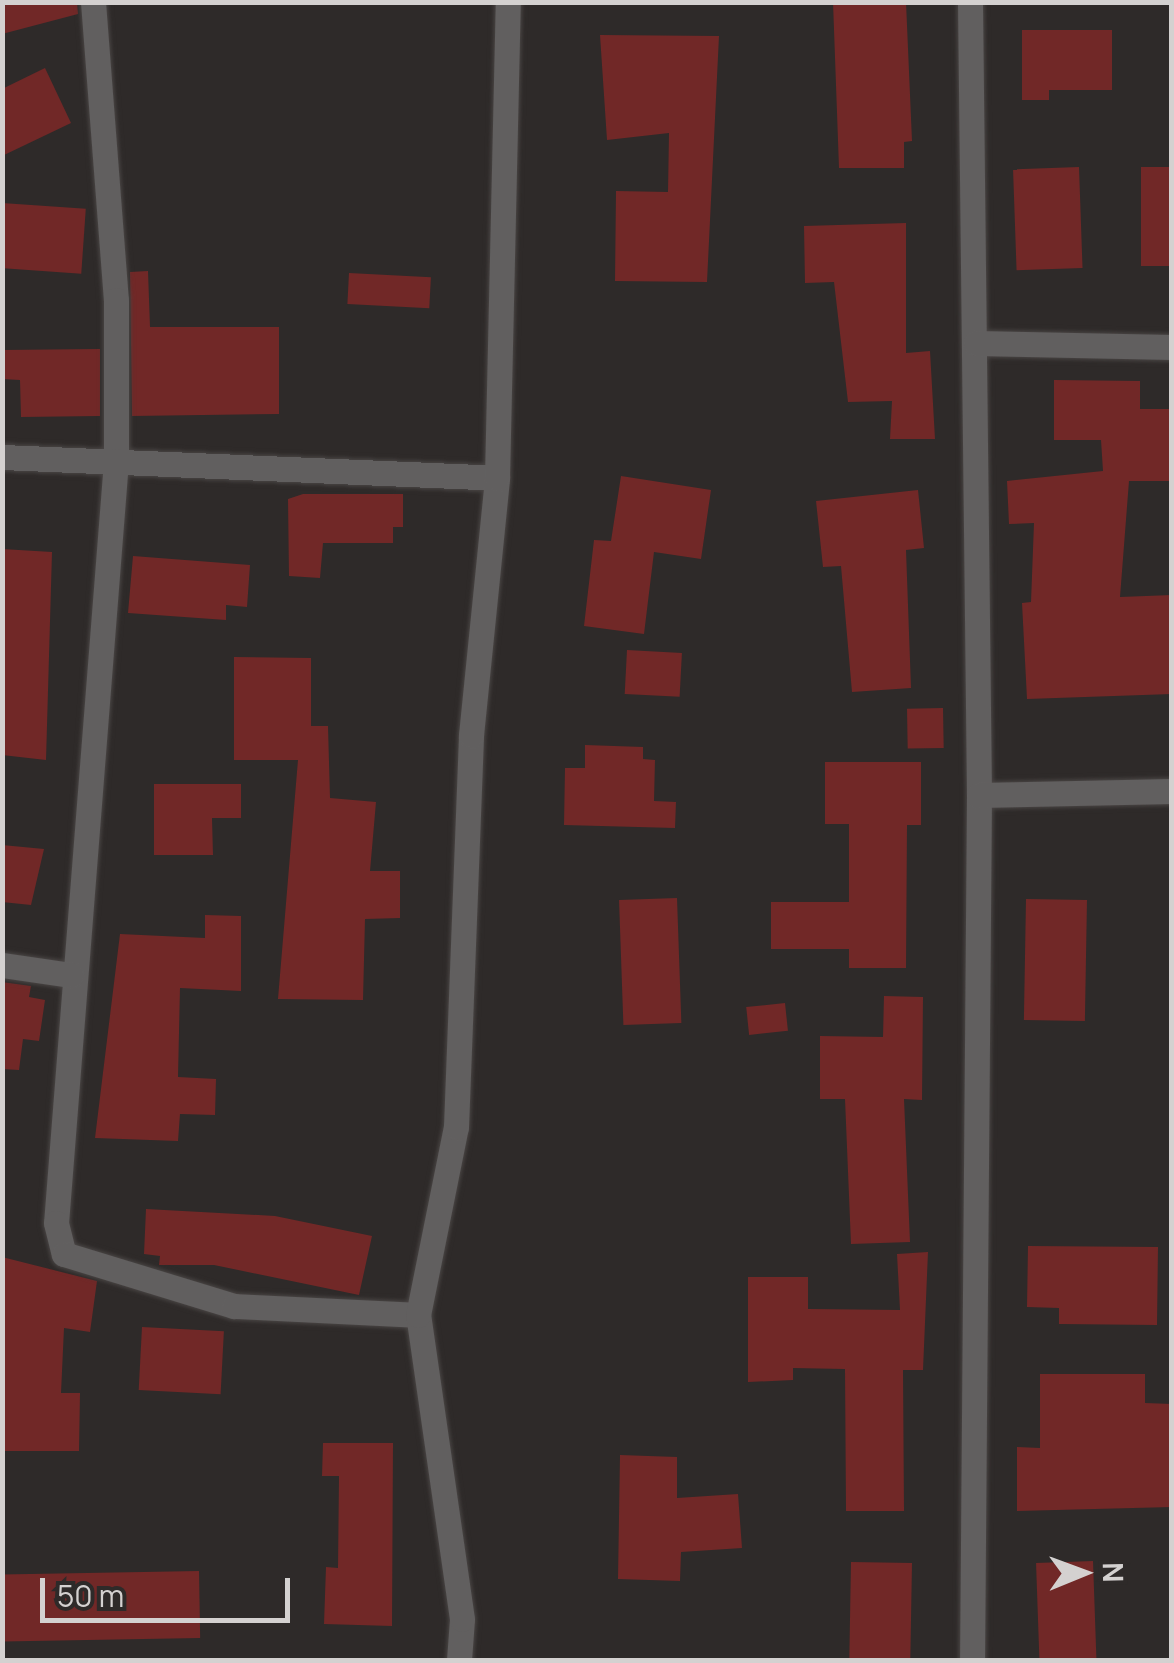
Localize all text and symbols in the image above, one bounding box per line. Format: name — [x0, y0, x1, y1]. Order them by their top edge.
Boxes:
north arrow — [1034, 1523, 1134, 1623]
scale bar — [45, 1558, 295, 1620]
text: N — [1095, 1562, 1133, 1583]
text: 50 m — [57, 1575, 124, 1616]

